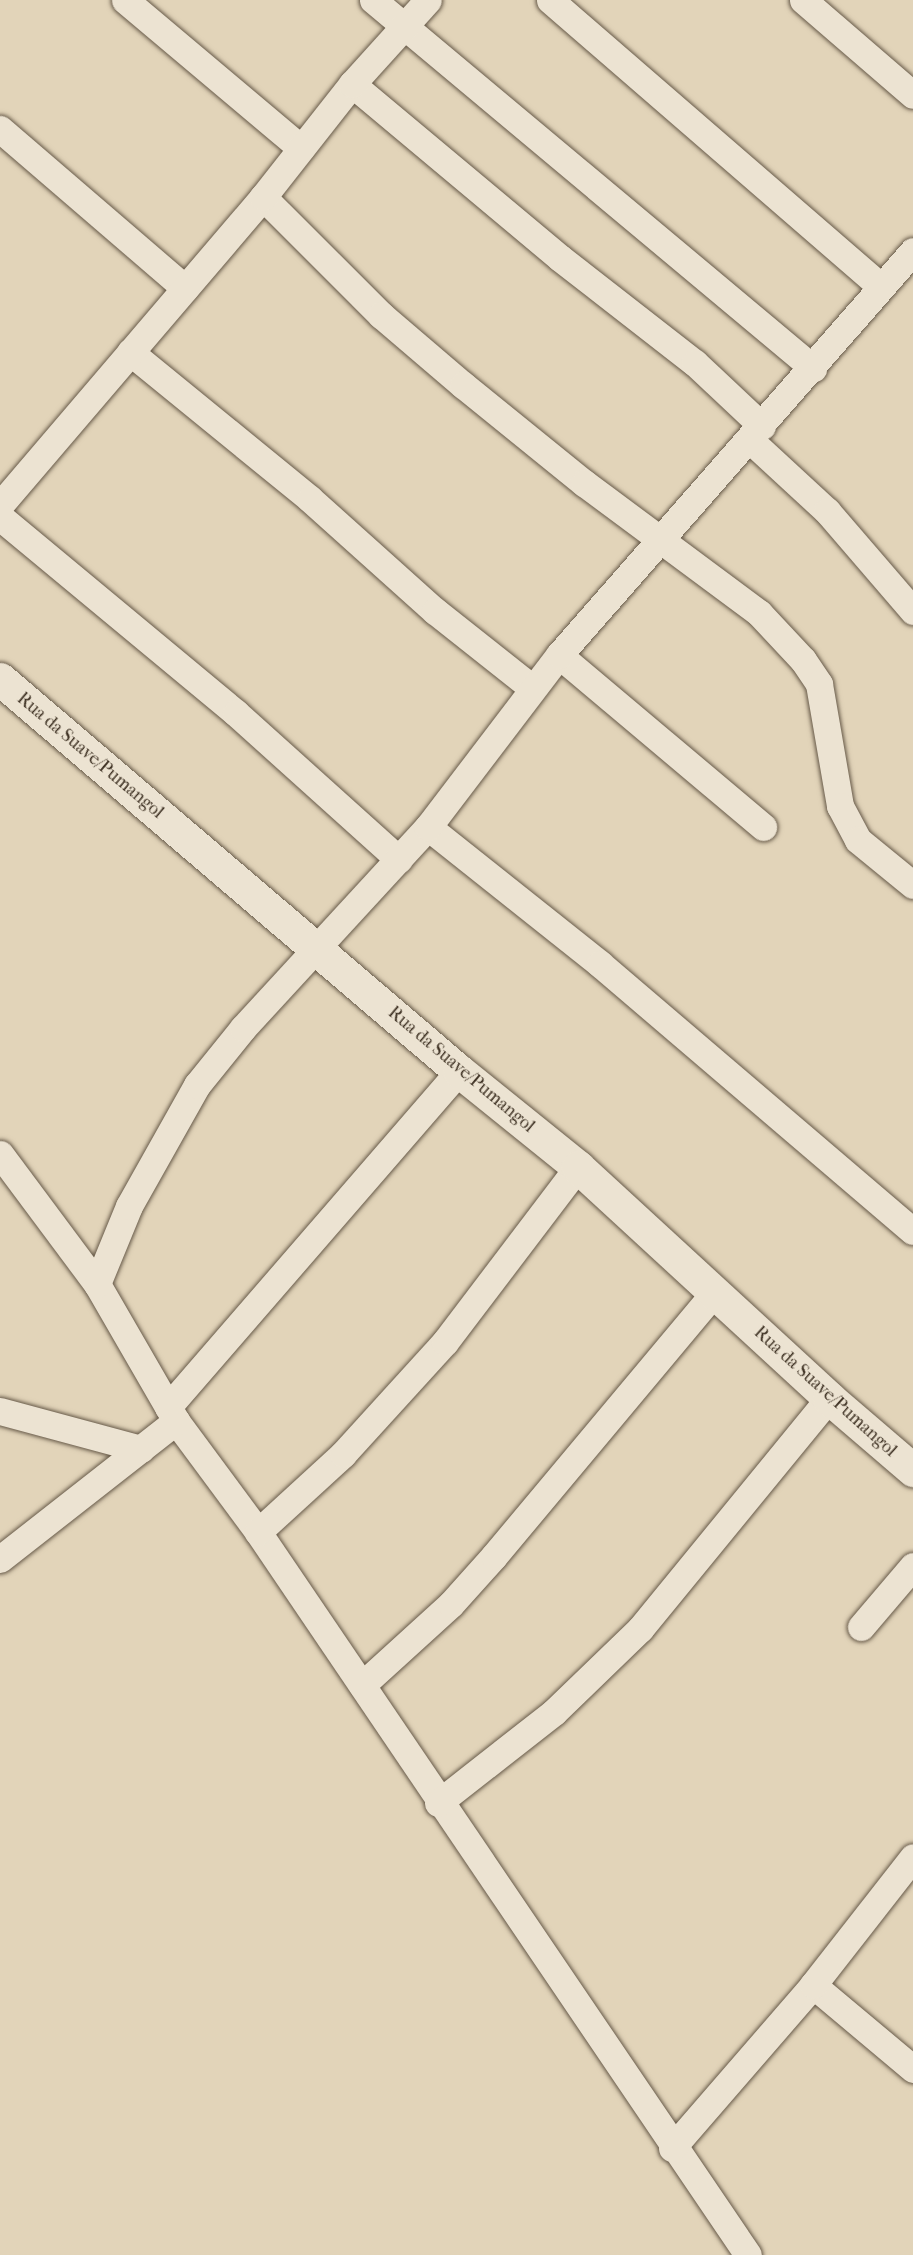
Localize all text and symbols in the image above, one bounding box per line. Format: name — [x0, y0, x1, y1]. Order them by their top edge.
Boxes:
street label: Rua da Suave/Pumangol — [12, 688, 168, 824]
street label: Rua da Suave/Pumangol — [383, 1002, 539, 1138]
street label: Rua da Suave/Pumangol — [749, 1322, 901, 1462]

